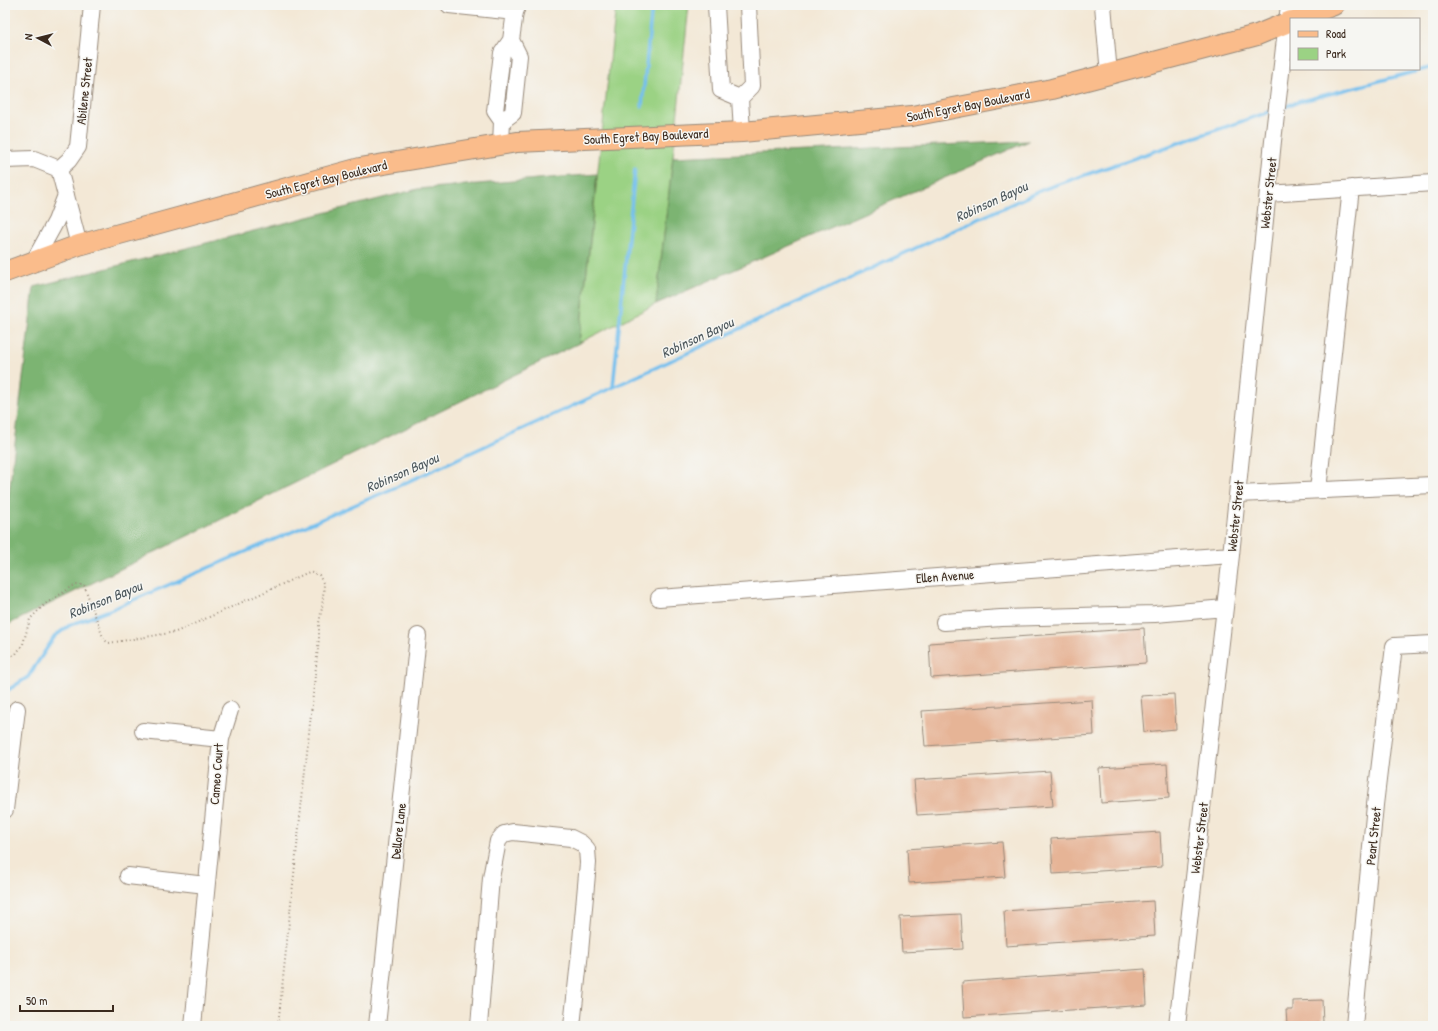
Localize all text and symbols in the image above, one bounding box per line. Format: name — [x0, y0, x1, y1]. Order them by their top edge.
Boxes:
north arrow — [18, 18, 58, 58]
legend — [1290, 18, 1420, 70]
text: Road — [1326, 25, 1346, 42]
text: N — [21, 33, 35, 41]
text: Park — [1326, 45, 1346, 62]
street label: Abilene Street — [72, 56, 97, 126]
street label: South Egret Bay Boulevard — [905, 84, 1031, 126]
street label: South Egret Bay Boulevard — [583, 124, 709, 148]
street label: South Egret Bay Boulevard — [263, 155, 389, 203]
street label: Webster Street — [1255, 156, 1281, 229]
water label: Robinson Bayou — [952, 175, 1032, 227]
water label: Robinson Bayou — [658, 311, 738, 363]
water label: Robinson Bayou — [363, 447, 443, 497]
street label: Webster Street — [1222, 479, 1248, 552]
street label: Ellen Avenue — [915, 565, 975, 587]
water label: Robinson Bayou — [65, 575, 146, 623]
street label: Cameo Court — [205, 742, 227, 805]
street label: Webster Street — [1186, 801, 1212, 875]
street label: Dellore Lane — [386, 802, 410, 860]
street label: Pearl Street — [1361, 806, 1385, 866]
scale bar — [20, 987, 113, 1013]
text: 50 m — [26, 992, 47, 1009]

